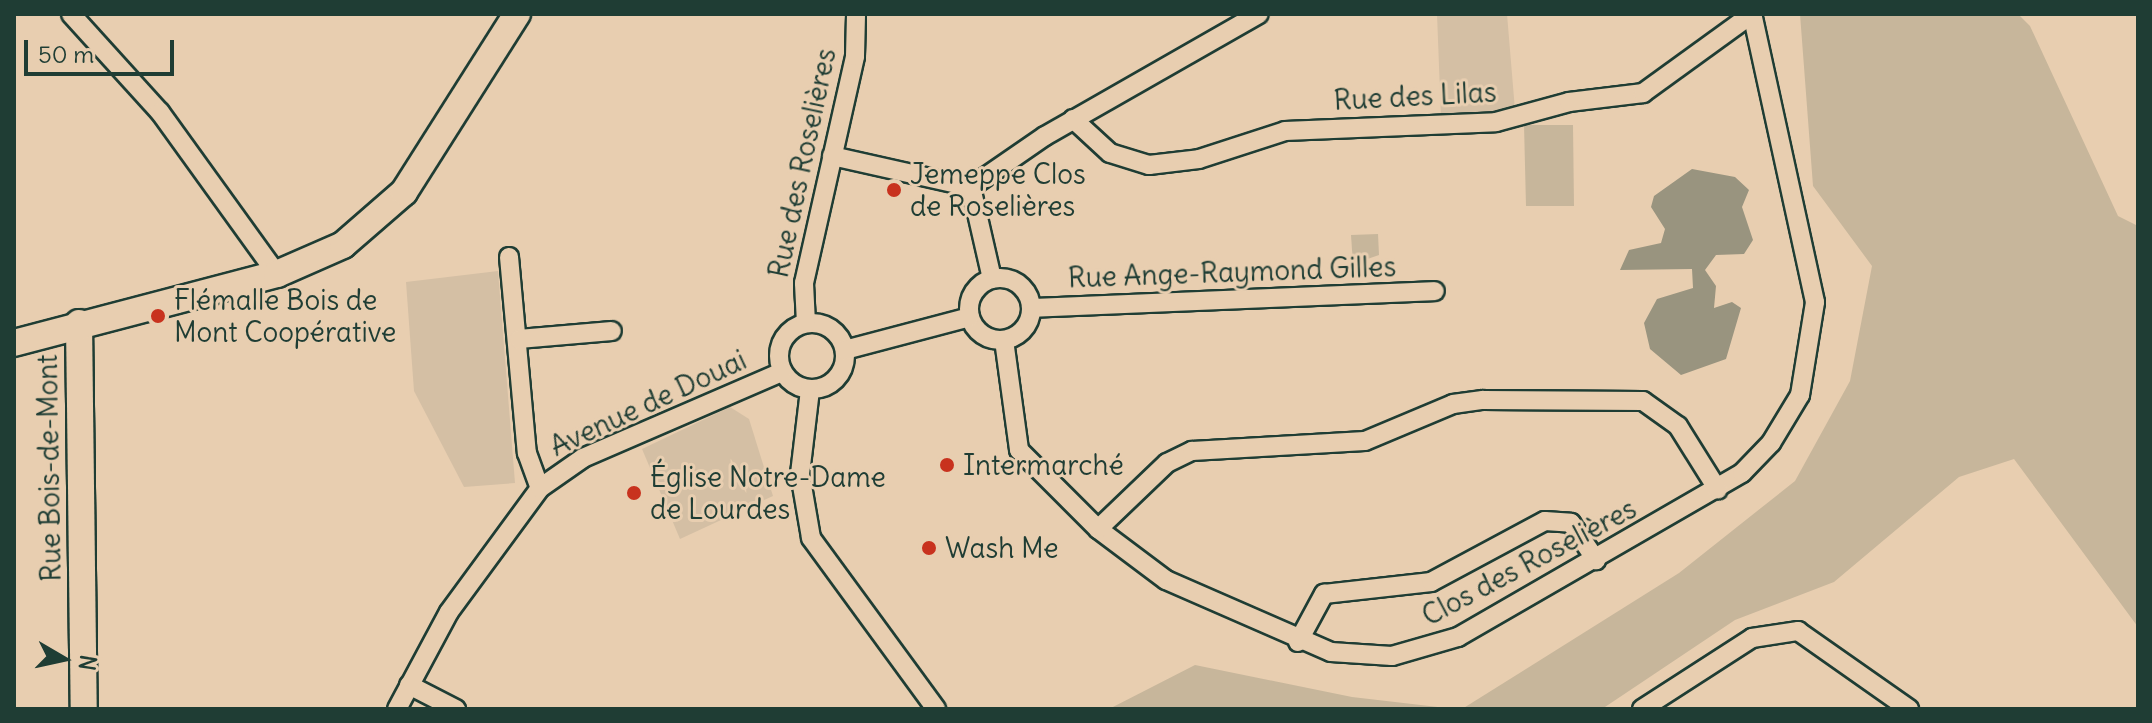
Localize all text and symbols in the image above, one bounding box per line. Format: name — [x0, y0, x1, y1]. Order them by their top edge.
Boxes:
scale bar — [28, 24, 178, 74]
text: 50 m — [38, 39, 94, 69]
street label: Rue des Roselières — [761, 45, 843, 281]
street label: Rue des Lilas — [1333, 75, 1497, 117]
place label: Jemeppe Clos de Roselières — [910, 157, 1086, 223]
marker: Jemeppe Clos de Roselières — [885, 181, 903, 199]
street label: Rue Ange-Raymond Gilles — [1067, 249, 1397, 295]
place label: Flémalle Bois de Mont Coopérative — [174, 283, 396, 349]
marker: Flémalle Bois de Mont Coopérative — [149, 307, 167, 325]
street label: Avenue de Douai — [545, 343, 751, 463]
street label: Rue Bois-de-Mont — [30, 354, 68, 582]
place label: Intermarché — [963, 448, 1124, 482]
marker: Intermarché — [938, 456, 956, 474]
place label: Église Notre-Dame de Lourdes — [650, 460, 886, 526]
marker: Église Notre-Dame de Lourdes — [625, 484, 643, 502]
street label: Clos des Roselières — [1416, 491, 1642, 633]
place label: Wash Me — [945, 531, 1059, 565]
marker: Wash Me — [920, 539, 938, 557]
north arrow — [24, 619, 104, 699]
text: N — [73, 653, 103, 672]

